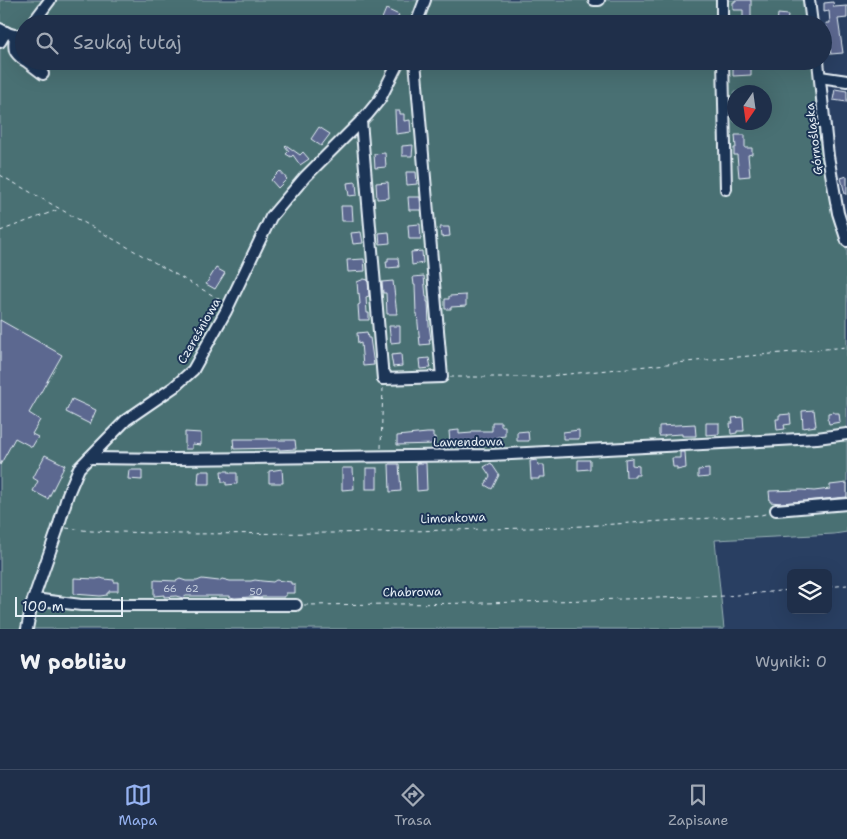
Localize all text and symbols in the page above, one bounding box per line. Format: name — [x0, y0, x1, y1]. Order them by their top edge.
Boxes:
search box — [15, 15, 832, 70]
icon: search — [33, 29, 61, 57]
text: Szukaj tutaj — [73, 30, 182, 55]
north arrow — [727, 85, 772, 130]
street label: Górnośląska — [802, 102, 826, 176]
street label: Czereśniowa — [174, 295, 225, 367]
street label: Lawendowa — [433, 433, 504, 451]
street label: Limonkowa — [420, 509, 487, 527]
map controls — [787, 569, 832, 614]
button: layers — [787, 569, 832, 614]
house number: 66 — [163, 582, 177, 595]
house number: 62 — [185, 582, 199, 595]
street label: Chabrowa — [382, 583, 442, 601]
house number: 50 — [249, 585, 263, 598]
scale bar — [15, 594, 122, 617]
text: 100 m — [22, 597, 64, 615]
text: W pobliżu — [20, 648, 127, 676]
text: Wyniki: 0 — [755, 651, 827, 672]
tab: Mapa — [118, 781, 157, 829]
tab: Trasa — [394, 781, 431, 829]
tab: Zapisane — [668, 781, 729, 829]

